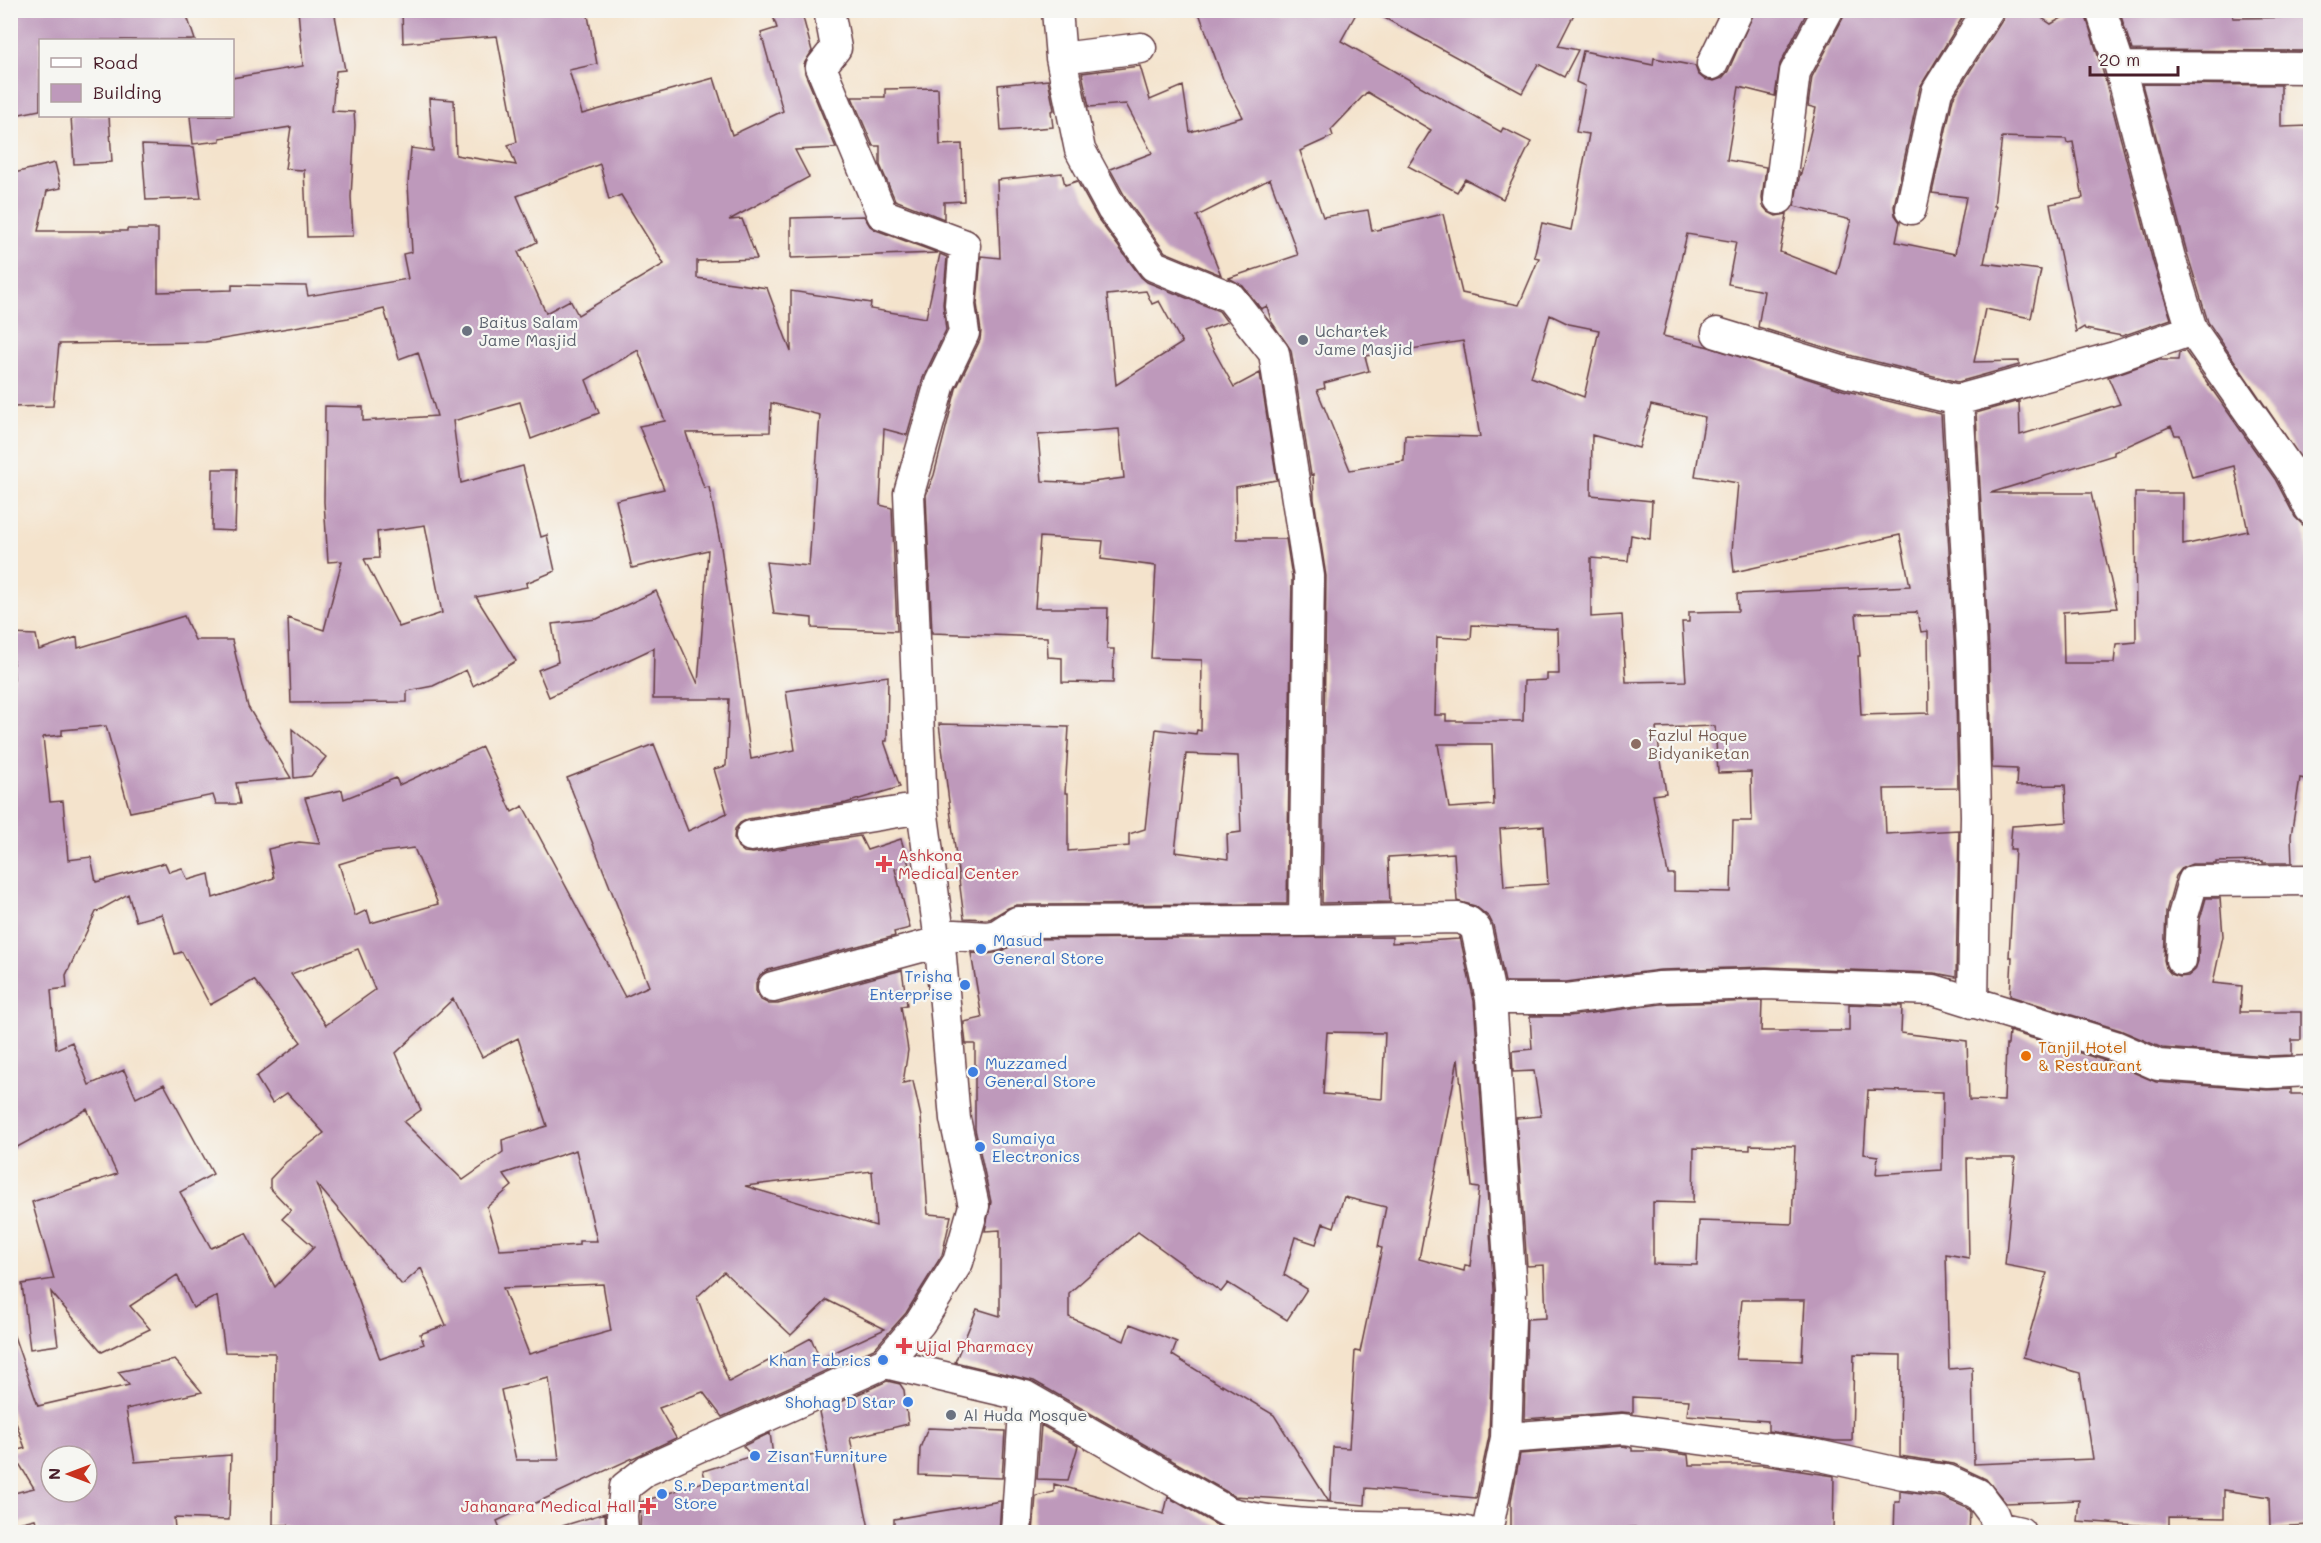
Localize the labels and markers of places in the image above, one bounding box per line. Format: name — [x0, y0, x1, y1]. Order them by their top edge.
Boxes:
place label: Baitus Salam Jame Masjid — [479, 311, 578, 350]
place label: Uchartek Jame Masjid — [1315, 320, 1412, 359]
marker: Baitus Salam Jame Masjid — [460, 324, 474, 338]
marker: Uchartek Jame Masjid — [1296, 333, 1310, 347]
place label: Fazlul Hoque Bidyaniketan — [1648, 724, 1749, 763]
marker: Fazlul Hoque Bidyaniketan — [1629, 737, 1643, 751]
place label: Ashkona Medical Center — [898, 844, 1019, 883]
marker: Ashkona Medical Center — [875, 855, 893, 873]
place label: Masud General Store — [993, 929, 1104, 968]
marker: Masud General Store — [974, 942, 988, 956]
place label: Trisha Enterprise — [870, 965, 953, 1004]
marker: Trisha Enterprise — [958, 978, 972, 992]
place label: Tanjil Hotel & Restaurant — [2038, 1036, 2142, 1075]
marker: Tanjil Hotel & Restaurant — [2019, 1049, 2033, 1063]
place label: Muzzamed General Store — [985, 1052, 1096, 1091]
marker: Muzzamed General Store — [966, 1065, 980, 1079]
place label: Sumaiya Electronics — [992, 1127, 1080, 1166]
marker: Sumaiya Electronics — [973, 1140, 987, 1154]
place label: Ujjal Pharmacy — [916, 1335, 1034, 1356]
marker: Ujjal Pharmacy — [897, 1339, 911, 1353]
place label: Khan Fabrics — [769, 1349, 871, 1370]
marker: Khan Fabrics — [876, 1353, 890, 1367]
place label: Shohag D Star — [785, 1391, 896, 1412]
marker: Shohag D Star — [901, 1395, 915, 1409]
place label: Al Huda Mosque — [963, 1404, 1088, 1425]
marker: Al Huda Mosque — [944, 1408, 958, 1422]
place label: Zisan Furniture — [767, 1445, 888, 1466]
marker: Zisan Furniture — [748, 1449, 762, 1463]
place label: S.r Departmental Store — [674, 1474, 809, 1513]
marker: S.r Departmental Store — [655, 1487, 669, 1501]
place label: Jahanara Medical Hall — [461, 1495, 636, 1516]
marker: Jahanara Medical Hall — [641, 1499, 655, 1513]

